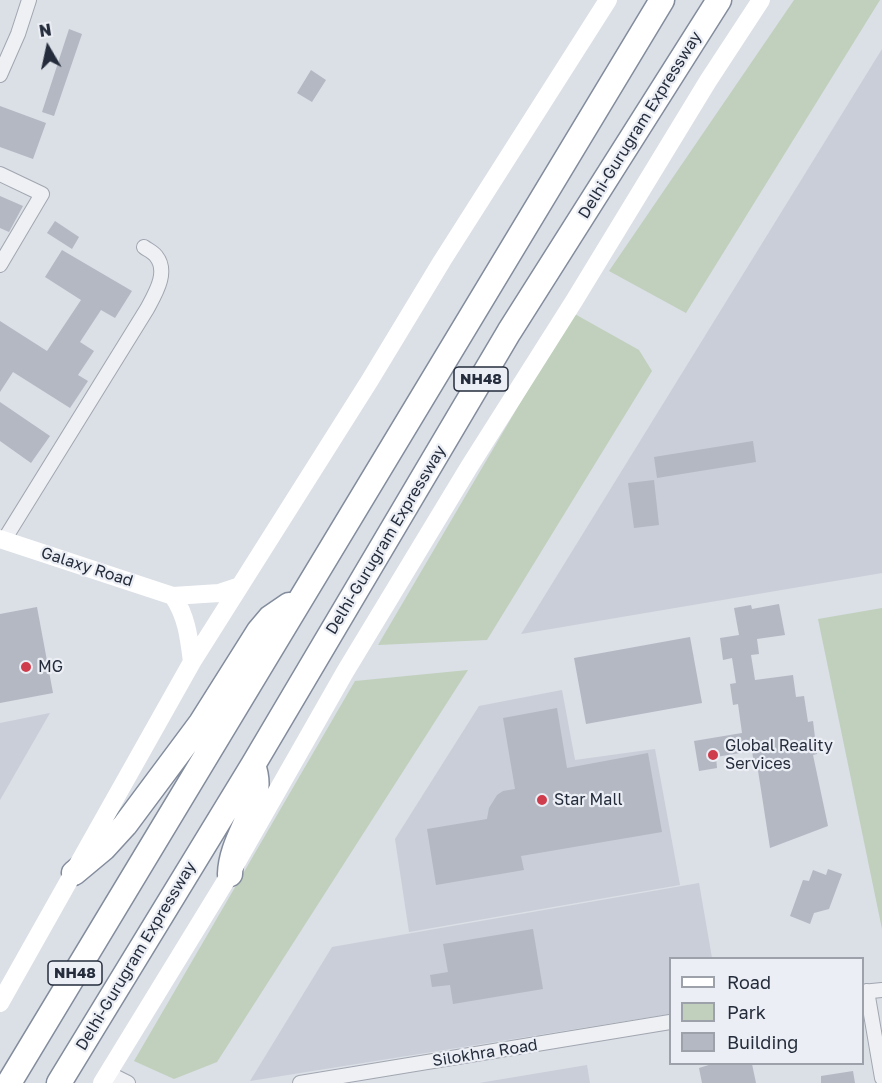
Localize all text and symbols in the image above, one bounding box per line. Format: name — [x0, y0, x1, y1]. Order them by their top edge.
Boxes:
north arrow — [18, 18, 78, 78]
text: N — [38, 19, 53, 41]
street label: Delhi-Gurugram Expressway — [574, 28, 706, 222]
road number: NH48 — [454, 367, 508, 391]
street label: Delhi-Gurugram Expressway — [322, 442, 450, 638]
street label: Galaxy Road — [39, 543, 135, 591]
place label: MG — [38, 657, 63, 677]
marker: MG — [19, 660, 33, 674]
place label: Global Reality Services — [725, 736, 833, 774]
marker: Global Reality Services — [706, 748, 720, 762]
place label: Star Mall — [554, 790, 623, 810]
marker: Star Mall — [535, 793, 549, 807]
street label: Delhi-Gurugram Expressway — [72, 858, 200, 1054]
legend — [669, 957, 864, 1065]
road number: NH48 — [48, 961, 102, 985]
text: Road — [727, 971, 771, 993]
text: Park — [727, 1001, 766, 1023]
text: Building — [727, 1031, 798, 1053]
street label: Silokhra Road — [431, 1035, 539, 1071]

